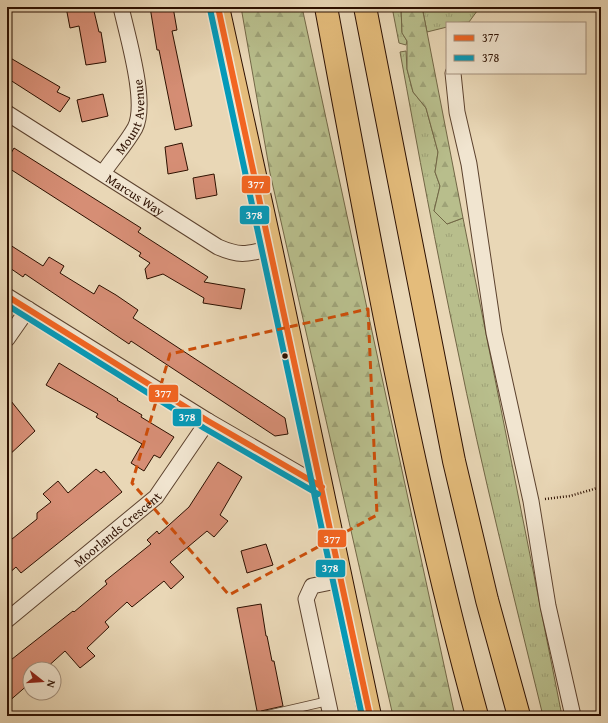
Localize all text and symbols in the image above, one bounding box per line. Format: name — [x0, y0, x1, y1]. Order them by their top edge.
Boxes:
legend — [446, 22, 586, 74]
text: 377 — [482, 29, 500, 46]
text: 378 — [482, 49, 500, 66]
street label: Mount Avenue — [111, 78, 149, 159]
street label: Marcus Way — [102, 169, 168, 221]
line badge: 377 — [241, 175, 271, 194]
text: 377 — [247, 176, 265, 192]
line badge: 378 — [239, 205, 270, 225]
text: 378 — [245, 207, 263, 223]
unlabelled marker — [280, 351, 290, 361]
line badge: 377 — [148, 384, 179, 403]
text: 377 — [154, 385, 172, 401]
line badge: 378 — [172, 408, 202, 427]
text: 378 — [178, 409, 196, 425]
street label: Moorlands Crescent — [70, 488, 167, 571]
line badge: 377 — [317, 529, 347, 548]
text: 377 — [323, 531, 341, 547]
line badge: 378 — [315, 559, 346, 578]
text: 378 — [321, 560, 339, 576]
north arrow — [22, 661, 62, 701]
text: N — [43, 678, 60, 690]

